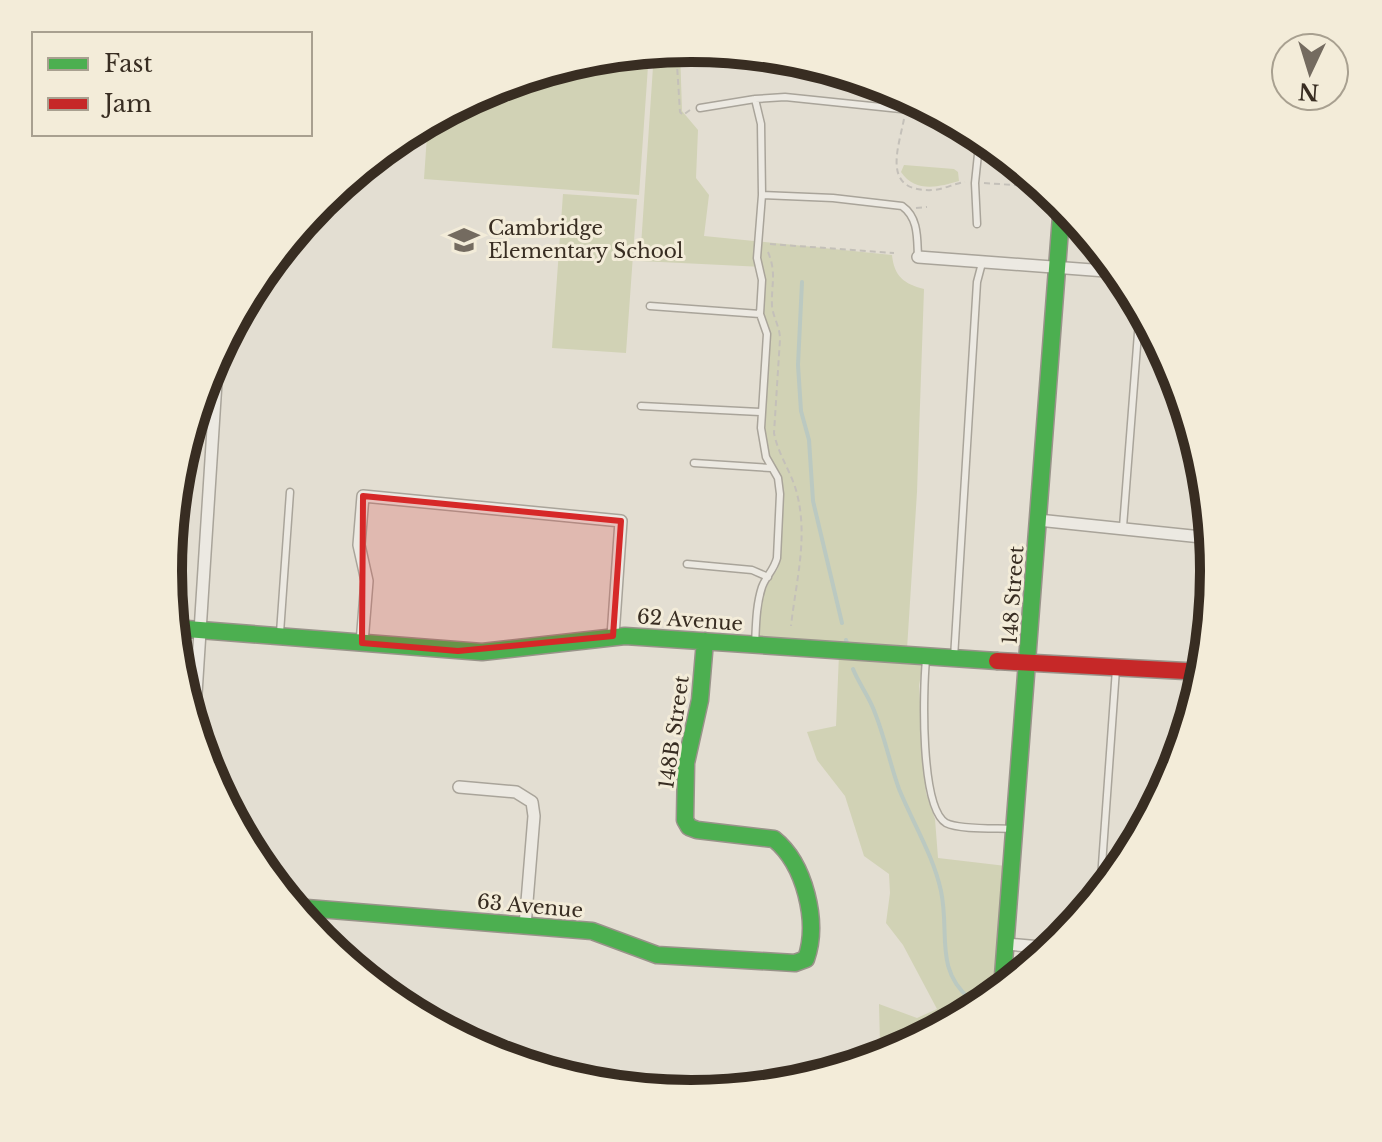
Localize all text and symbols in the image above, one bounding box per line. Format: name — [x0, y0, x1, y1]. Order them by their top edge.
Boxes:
legend — [32, 32, 312, 136]
north arrow — [1270, 32, 1350, 112]
text: Fast — [104, 49, 152, 78]
text: N — [1297, 77, 1320, 106]
text: Jam — [101, 89, 152, 118]
place label: Cambridge Elementary School — [488, 216, 683, 263]
school or university icon: Cambridge Elementary School — [447, 223, 481, 257]
street label: 148 Street — [998, 545, 1028, 645]
street label: 62 Avenue — [636, 604, 744, 636]
street label: 148B Street — [654, 673, 694, 790]
street label: 63 Avenue — [476, 889, 584, 923]

